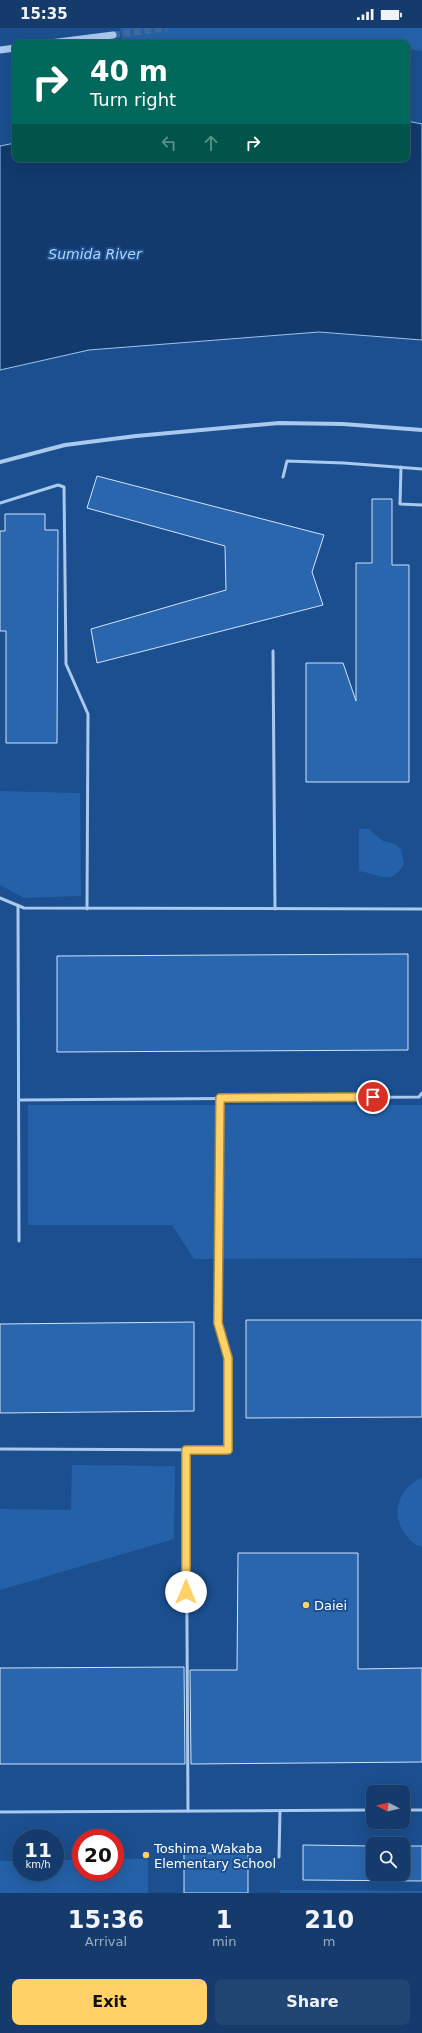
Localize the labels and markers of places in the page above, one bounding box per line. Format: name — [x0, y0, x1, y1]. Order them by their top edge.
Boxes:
pin — [356, 1080, 390, 1114]
place label: Daiei — [314, 1598, 347, 1613]
marker: Daiei — [301, 1600, 311, 1610]
place label: Toshima Wakaba Elementary School — [153, 1841, 276, 1871]
marker: Toshima Wakaba Elementary School — [141, 1850, 151, 1860]

